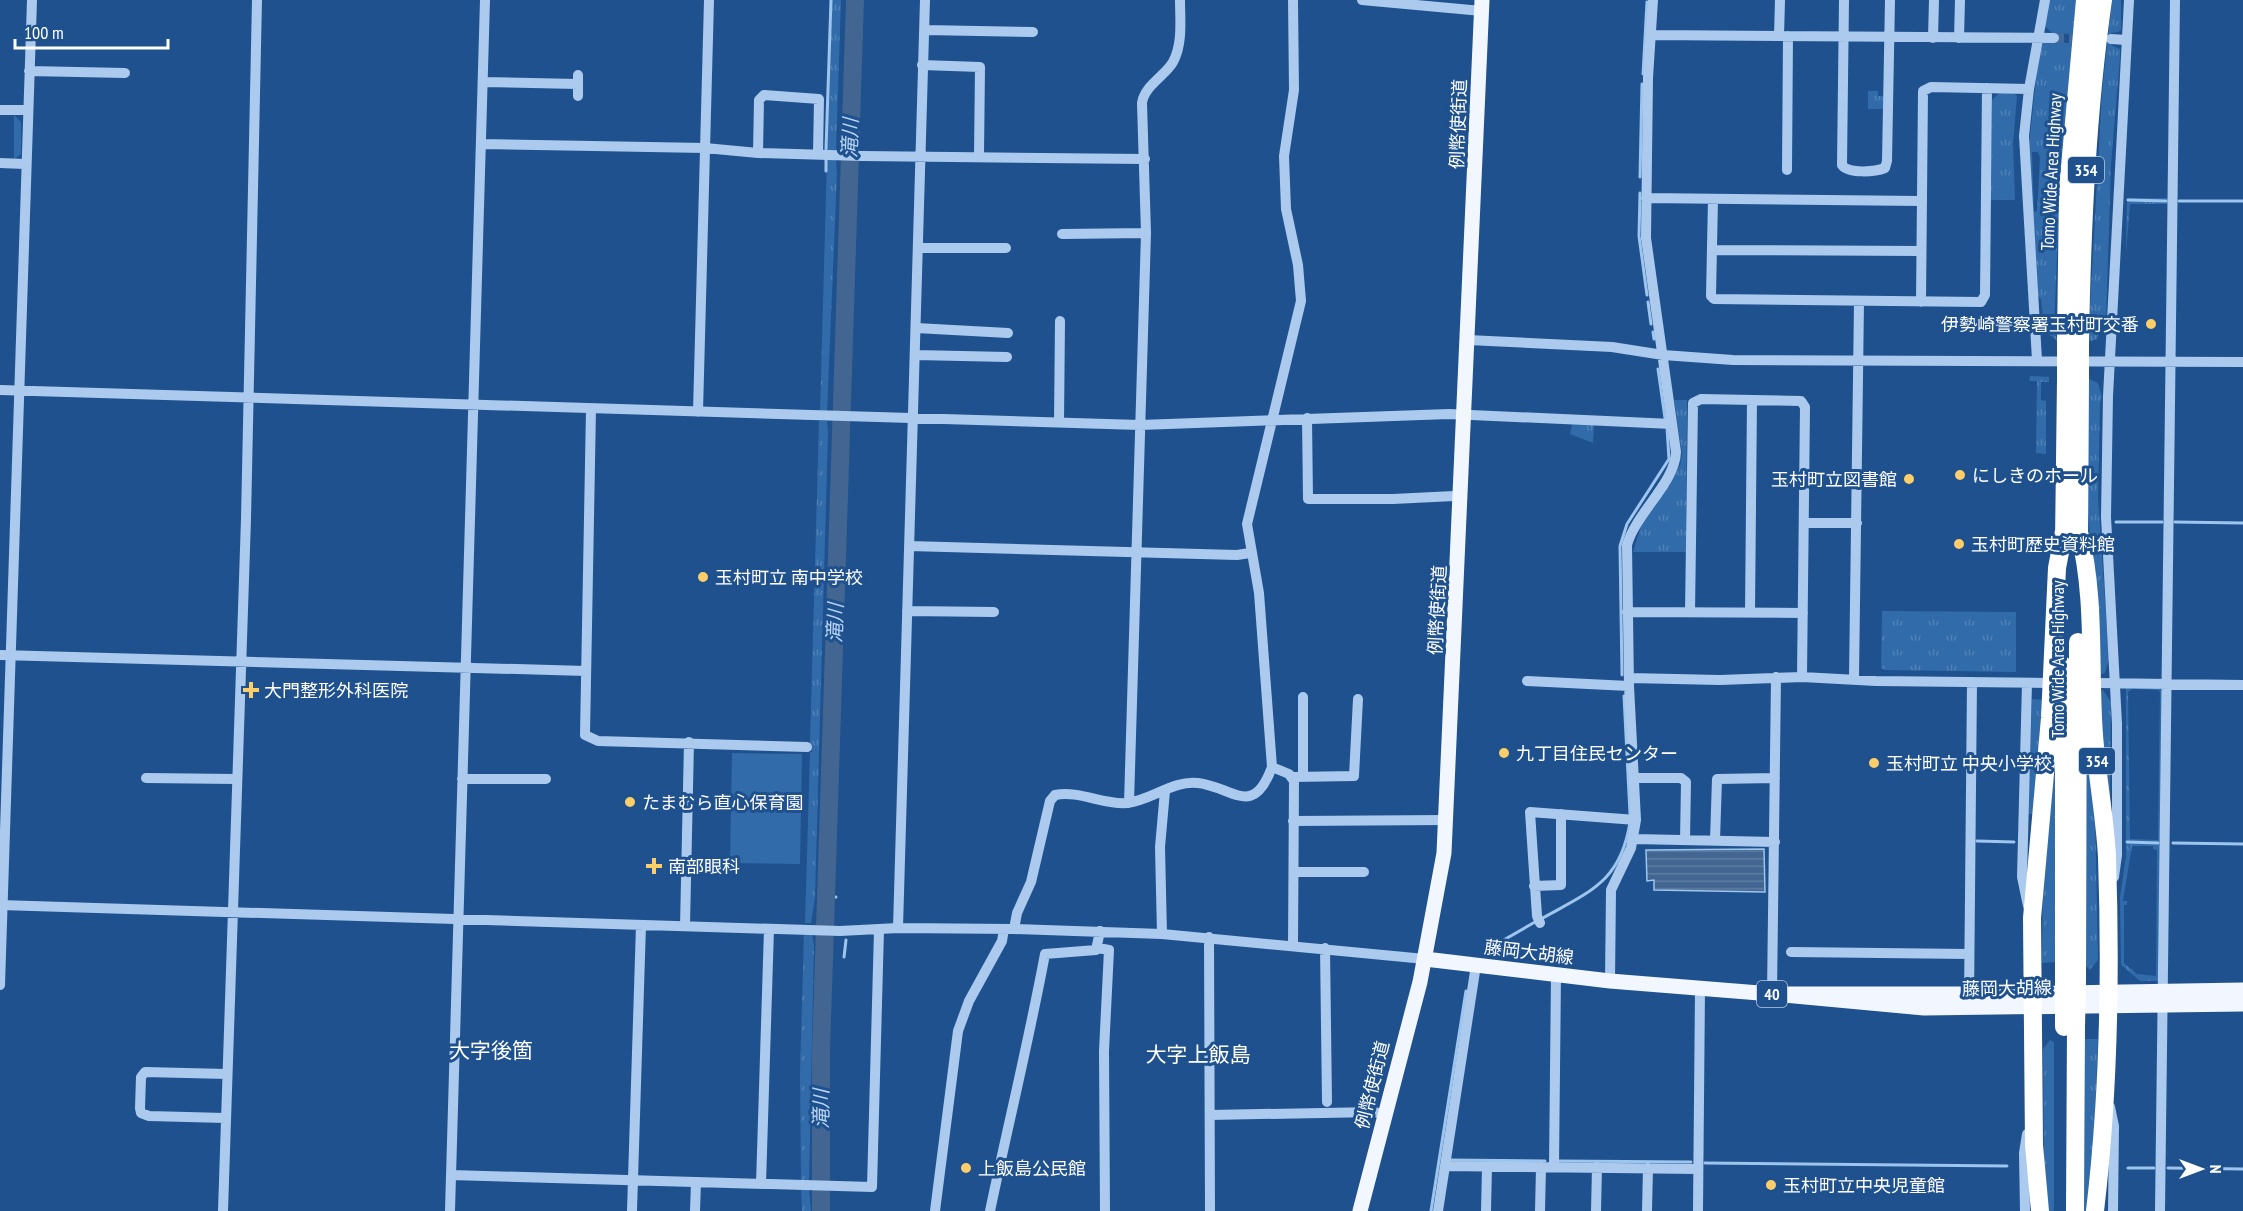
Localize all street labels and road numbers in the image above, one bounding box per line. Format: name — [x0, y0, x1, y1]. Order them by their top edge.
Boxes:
street label: 例幣使街道 — [1445, 79, 1471, 169]
street label: Tomo Wide Area Highway — [2035, 93, 2067, 251]
road number: 354 — [2068, 157, 2104, 183]
street label: 例幣使街道 — [1423, 564, 1451, 656]
street label: Tomo Wide Area Highway — [2046, 580, 2069, 738]
road number: 354 — [2079, 748, 2115, 774]
street label: 藤岡大胡線 — [1483, 935, 1575, 969]
street label: 藤岡大胡線 — [1962, 976, 2052, 1000]
road number: 40 — [1757, 981, 1787, 1007]
street label: 例幣使街道 — [1350, 1039, 1394, 1131]

